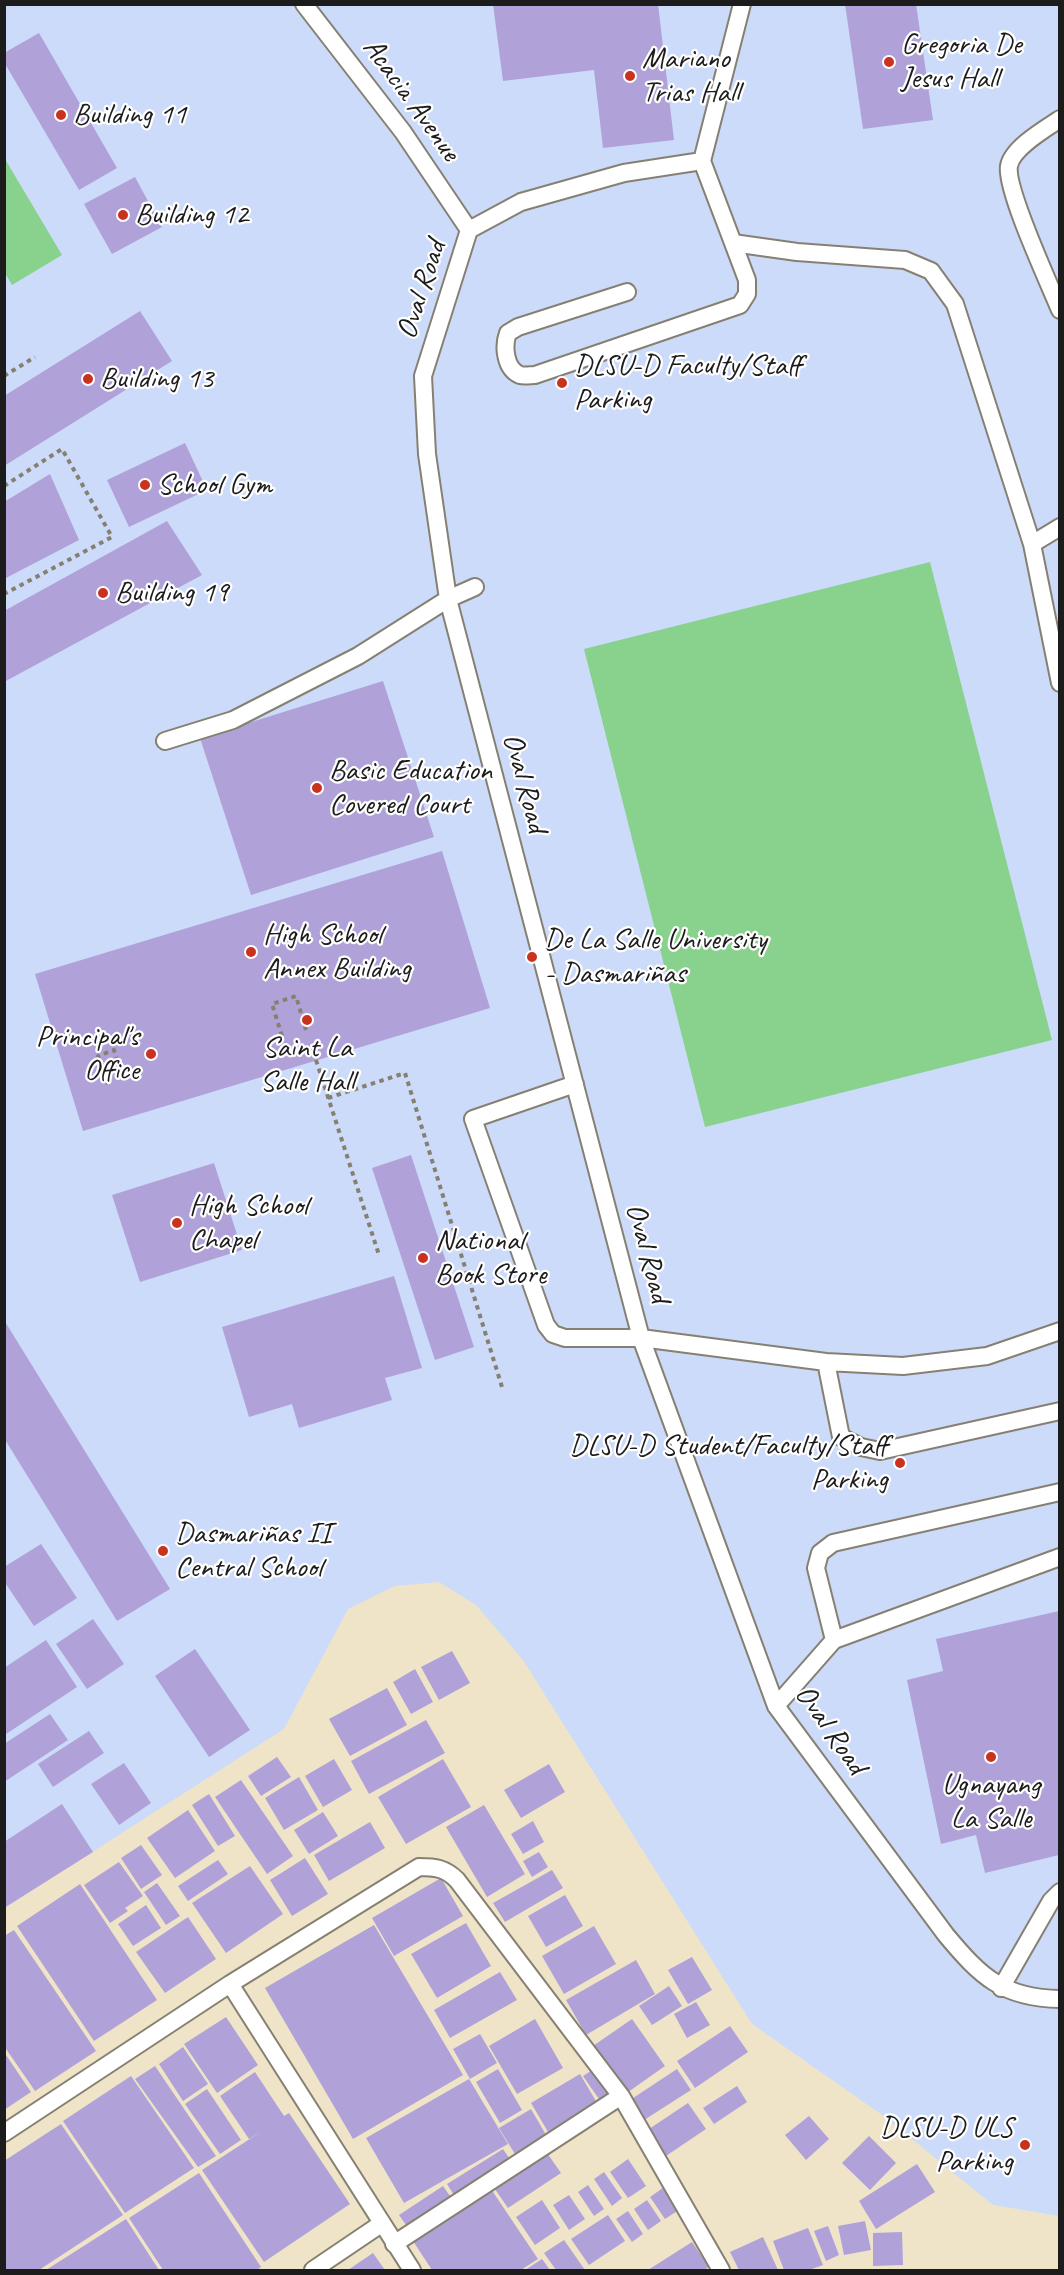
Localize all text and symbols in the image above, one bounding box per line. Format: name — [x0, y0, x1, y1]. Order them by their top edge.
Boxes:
place label: Gregoria De Jesus Hall — [901, 27, 1022, 98]
street label: Acacia Avenue — [354, 31, 468, 169]
place label: Mariano Trias Hall — [642, 41, 740, 112]
marker: Gregoria De Jesus Hall — [882, 55, 896, 69]
marker: Mariano Trias Hall — [623, 69, 637, 83]
place label: Building 11 — [73, 97, 186, 133]
marker: Building 11 — [54, 108, 68, 122]
place label: Building 12 — [135, 197, 248, 233]
marker: Building 12 — [116, 208, 130, 222]
street label: Oval Road — [389, 236, 455, 344]
place label: DLSU-D Faculty/Staff Parking — [574, 348, 802, 418]
place label: Building 13 — [100, 361, 213, 397]
marker: Building 13 — [81, 372, 95, 386]
marker: DLSU-D Faculty/Staff Parking — [555, 376, 569, 390]
place label: School Gym — [157, 467, 272, 503]
marker: School Gym — [138, 478, 152, 492]
place label: Building 19 — [115, 575, 228, 611]
marker: Building 19 — [96, 586, 110, 600]
street label: Oval Road — [494, 730, 554, 836]
place label: Basic Education Covered Court — [329, 753, 492, 824]
marker: Basic Education Covered Court — [310, 781, 324, 795]
place label: High School Annex Building — [263, 917, 411, 988]
place label: De La Salle University - Dasmariñas — [544, 922, 766, 992]
marker: High School Annex Building — [244, 945, 258, 959]
marker: De La Salle University - Dasmariñas — [525, 950, 539, 964]
marker: Saint La Salle Hall — [300, 1013, 314, 1027]
place label: Principal's Office — [36, 1019, 139, 1090]
place label: Saint La Salle Hall — [260, 1030, 354, 1100]
marker: Principal's Office — [144, 1047, 158, 1061]
place label: High School Chapel — [189, 1188, 308, 1258]
street label: Oval Road — [617, 1200, 677, 1306]
marker: High School Chapel — [170, 1216, 184, 1230]
place label: National Book Store — [435, 1223, 546, 1294]
marker: National Book Store — [416, 1251, 430, 1265]
place label: DLSU-D Student/Faculty/Staff Parking — [569, 1428, 888, 1498]
marker: DLSU-D Student/Faculty/Staff Parking — [893, 1456, 907, 1470]
place label: Dasmariñas II Central School — [175, 1516, 331, 1586]
marker: Dasmariñas II Central School — [156, 1544, 170, 1558]
street label: Oval Road — [786, 1678, 874, 1782]
marker: Ugnayang La Salle — [984, 1750, 998, 1764]
place label: Ugnayang La Salle — [942, 1767, 1040, 1838]
place label: DLSU-D ULS Parking — [880, 2110, 1013, 2180]
marker: DLSU-D ULS Parking — [1018, 2138, 1032, 2152]

